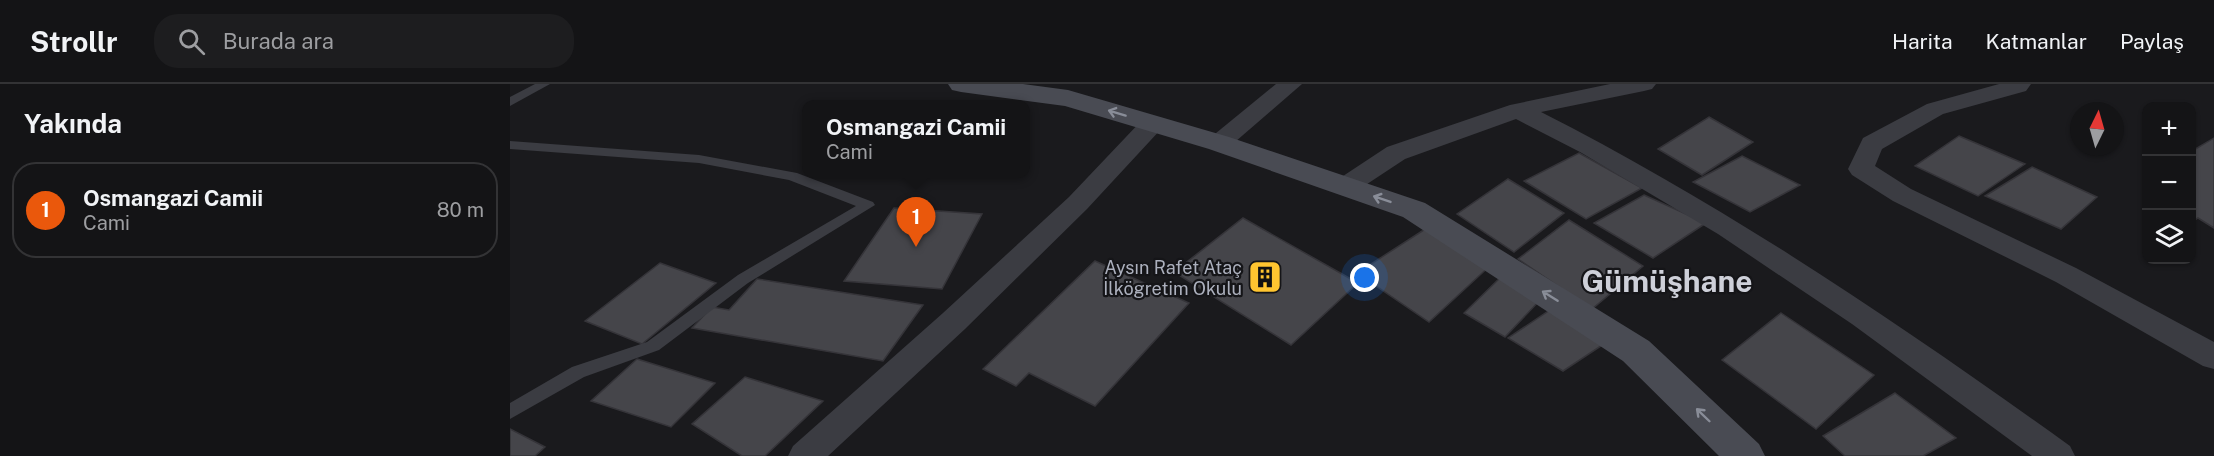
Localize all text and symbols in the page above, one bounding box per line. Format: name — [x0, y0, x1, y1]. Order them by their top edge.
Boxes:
search box — [154, 14, 574, 68]
text: Strollr — [30, 25, 118, 58]
icon: search — [175, 25, 208, 58]
text: Burada ara — [223, 28, 334, 54]
text: Harita — [1892, 29, 1953, 54]
text: Katmanlar — [1986, 29, 2087, 54]
text: Paylaş — [2120, 29, 2184, 54]
popup — [802, 100, 1030, 178]
north arrow — [2070, 102, 2124, 156]
map controls — [2142, 102, 2196, 264]
button: + — [2142, 102, 2196, 156]
one-way arrow — [1108, 107, 1127, 118]
text: Yakında — [24, 108, 122, 139]
text: Osmangazi Camii — [826, 114, 1006, 140]
text: Cami — [826, 140, 873, 164]
button: − — [2142, 156, 2196, 210]
text: Osmangazi Camii — [83, 185, 263, 211]
one-way arrow — [1373, 193, 1392, 204]
text: 1 — [41, 198, 50, 222]
text: 80 m — [437, 198, 484, 222]
pin: 1 — [896, 198, 936, 247]
button: layers — [2142, 210, 2196, 264]
text: Cami — [83, 211, 130, 235]
place label: Aysın Rafet Ataç İlkögretim Okulu — [1103, 257, 1242, 299]
building icon: Aysın Rafet Ataç İlkögretim Okulu — [1247, 259, 1283, 295]
your location — [1350, 263, 1379, 292]
district label: Gümüşhane — [1582, 263, 1753, 299]
one-way arrow — [1542, 290, 1559, 302]
one-way arrow — [1696, 408, 1711, 423]

